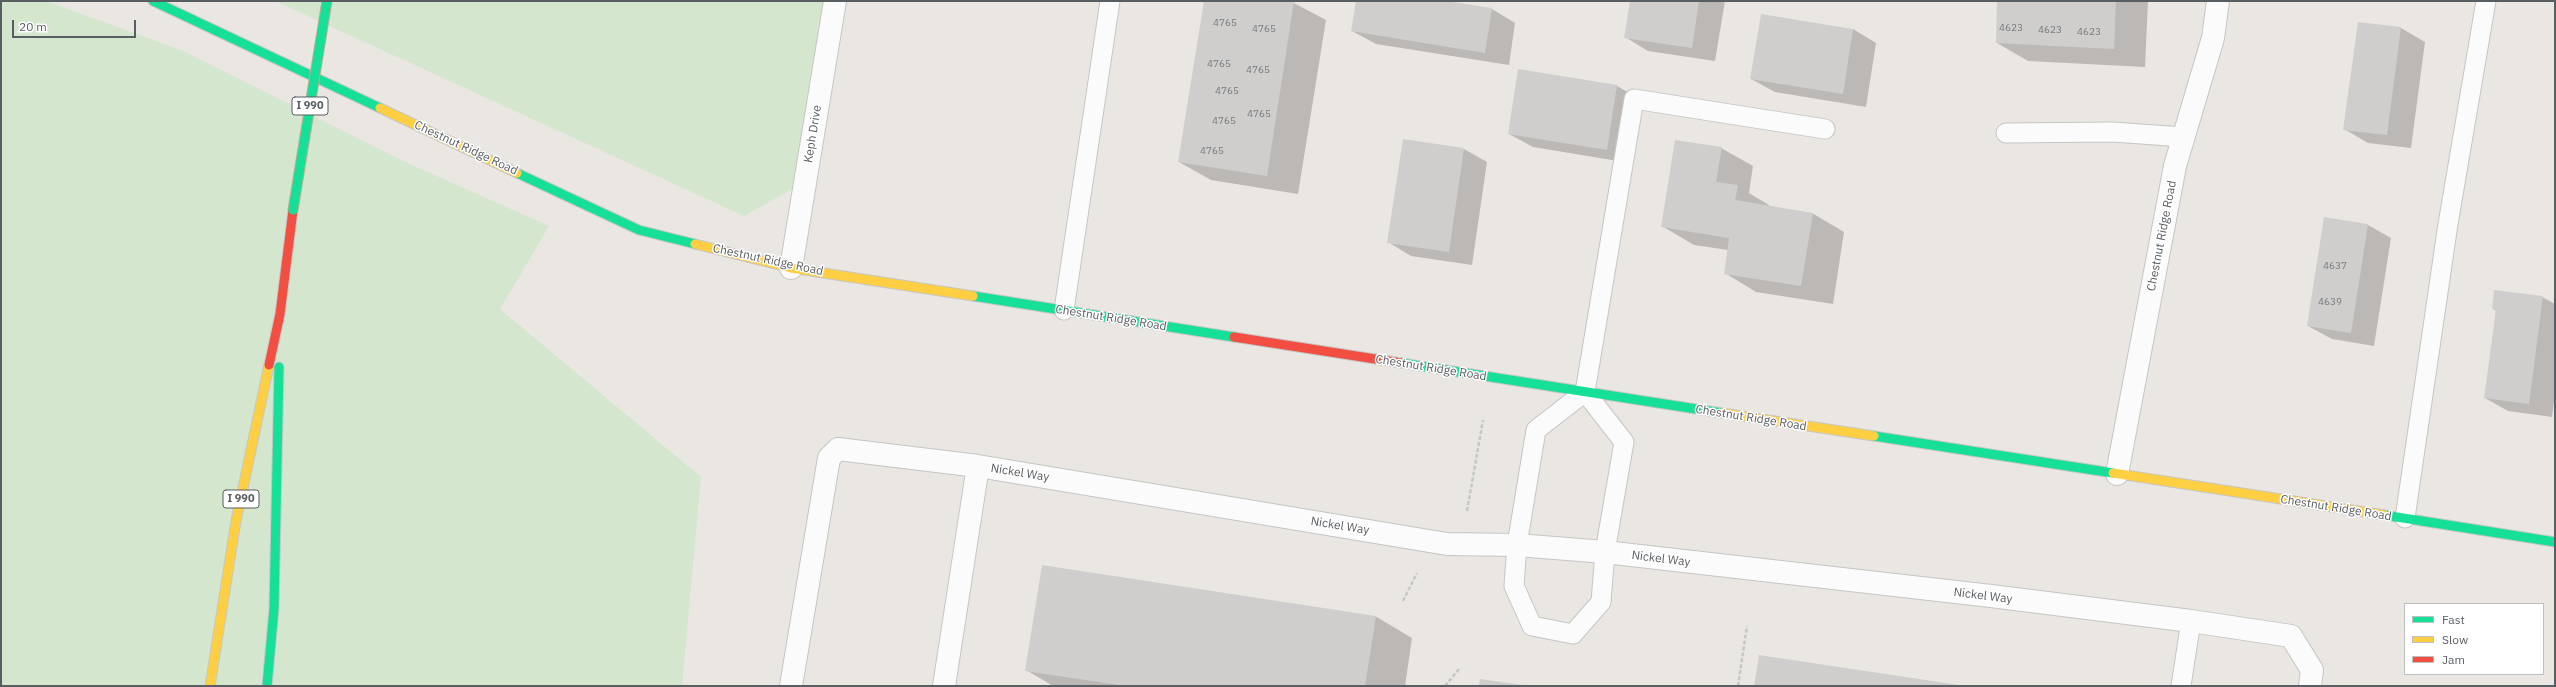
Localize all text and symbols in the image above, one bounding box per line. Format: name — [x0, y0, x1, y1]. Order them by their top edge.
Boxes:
scale bar — [14, 12, 138, 38]
house number: 4765 — [1213, 17, 1237, 29]
text: 20 m — [19, 19, 47, 34]
house number: 4623 — [1999, 22, 2023, 34]
house number: 4765 — [1252, 23, 1276, 35]
house number: 4623 — [2038, 24, 2062, 36]
house number: 4623 — [2077, 26, 2101, 38]
house number: 4765 — [1207, 58, 1231, 70]
house number: 4765 — [1246, 64, 1270, 76]
house number: 4765 — [1215, 85, 1239, 97]
road number: I 990 — [292, 97, 328, 115]
street label: Keph Drive — [801, 104, 825, 164]
house number: 4765 — [1247, 108, 1271, 120]
house number: 4765 — [1212, 115, 1236, 127]
street label: Chestnut Ridge Road — [412, 118, 520, 178]
house number: 4765 — [1200, 145, 1224, 157]
street label: Chestnut Ridge Road — [2144, 179, 2180, 293]
street label: Chestnut Ridge Road — [712, 241, 824, 279]
house number: 4637 — [2323, 260, 2347, 272]
house number: 4639 — [2318, 296, 2342, 308]
street label: Chestnut Ridge Road — [1054, 302, 1168, 334]
street label: Chestnut Ridge Road — [1374, 352, 1488, 384]
street label: Chestnut Ridge Road — [1694, 402, 1808, 434]
street label: Nickel Way — [990, 461, 1050, 485]
road number: I 990 — [223, 490, 259, 508]
street label: Chestnut Ridge Road — [2279, 492, 2393, 524]
street label: Nickel Way — [1310, 514, 1370, 538]
street label: Nickel Way — [1631, 548, 1691, 570]
street label: Nickel Way — [1953, 585, 2013, 607]
legend — [2404, 603, 2544, 675]
text: Fast — [2442, 612, 2465, 627]
text: Slow — [2442, 632, 2468, 647]
text: Jam — [2442, 652, 2465, 667]

